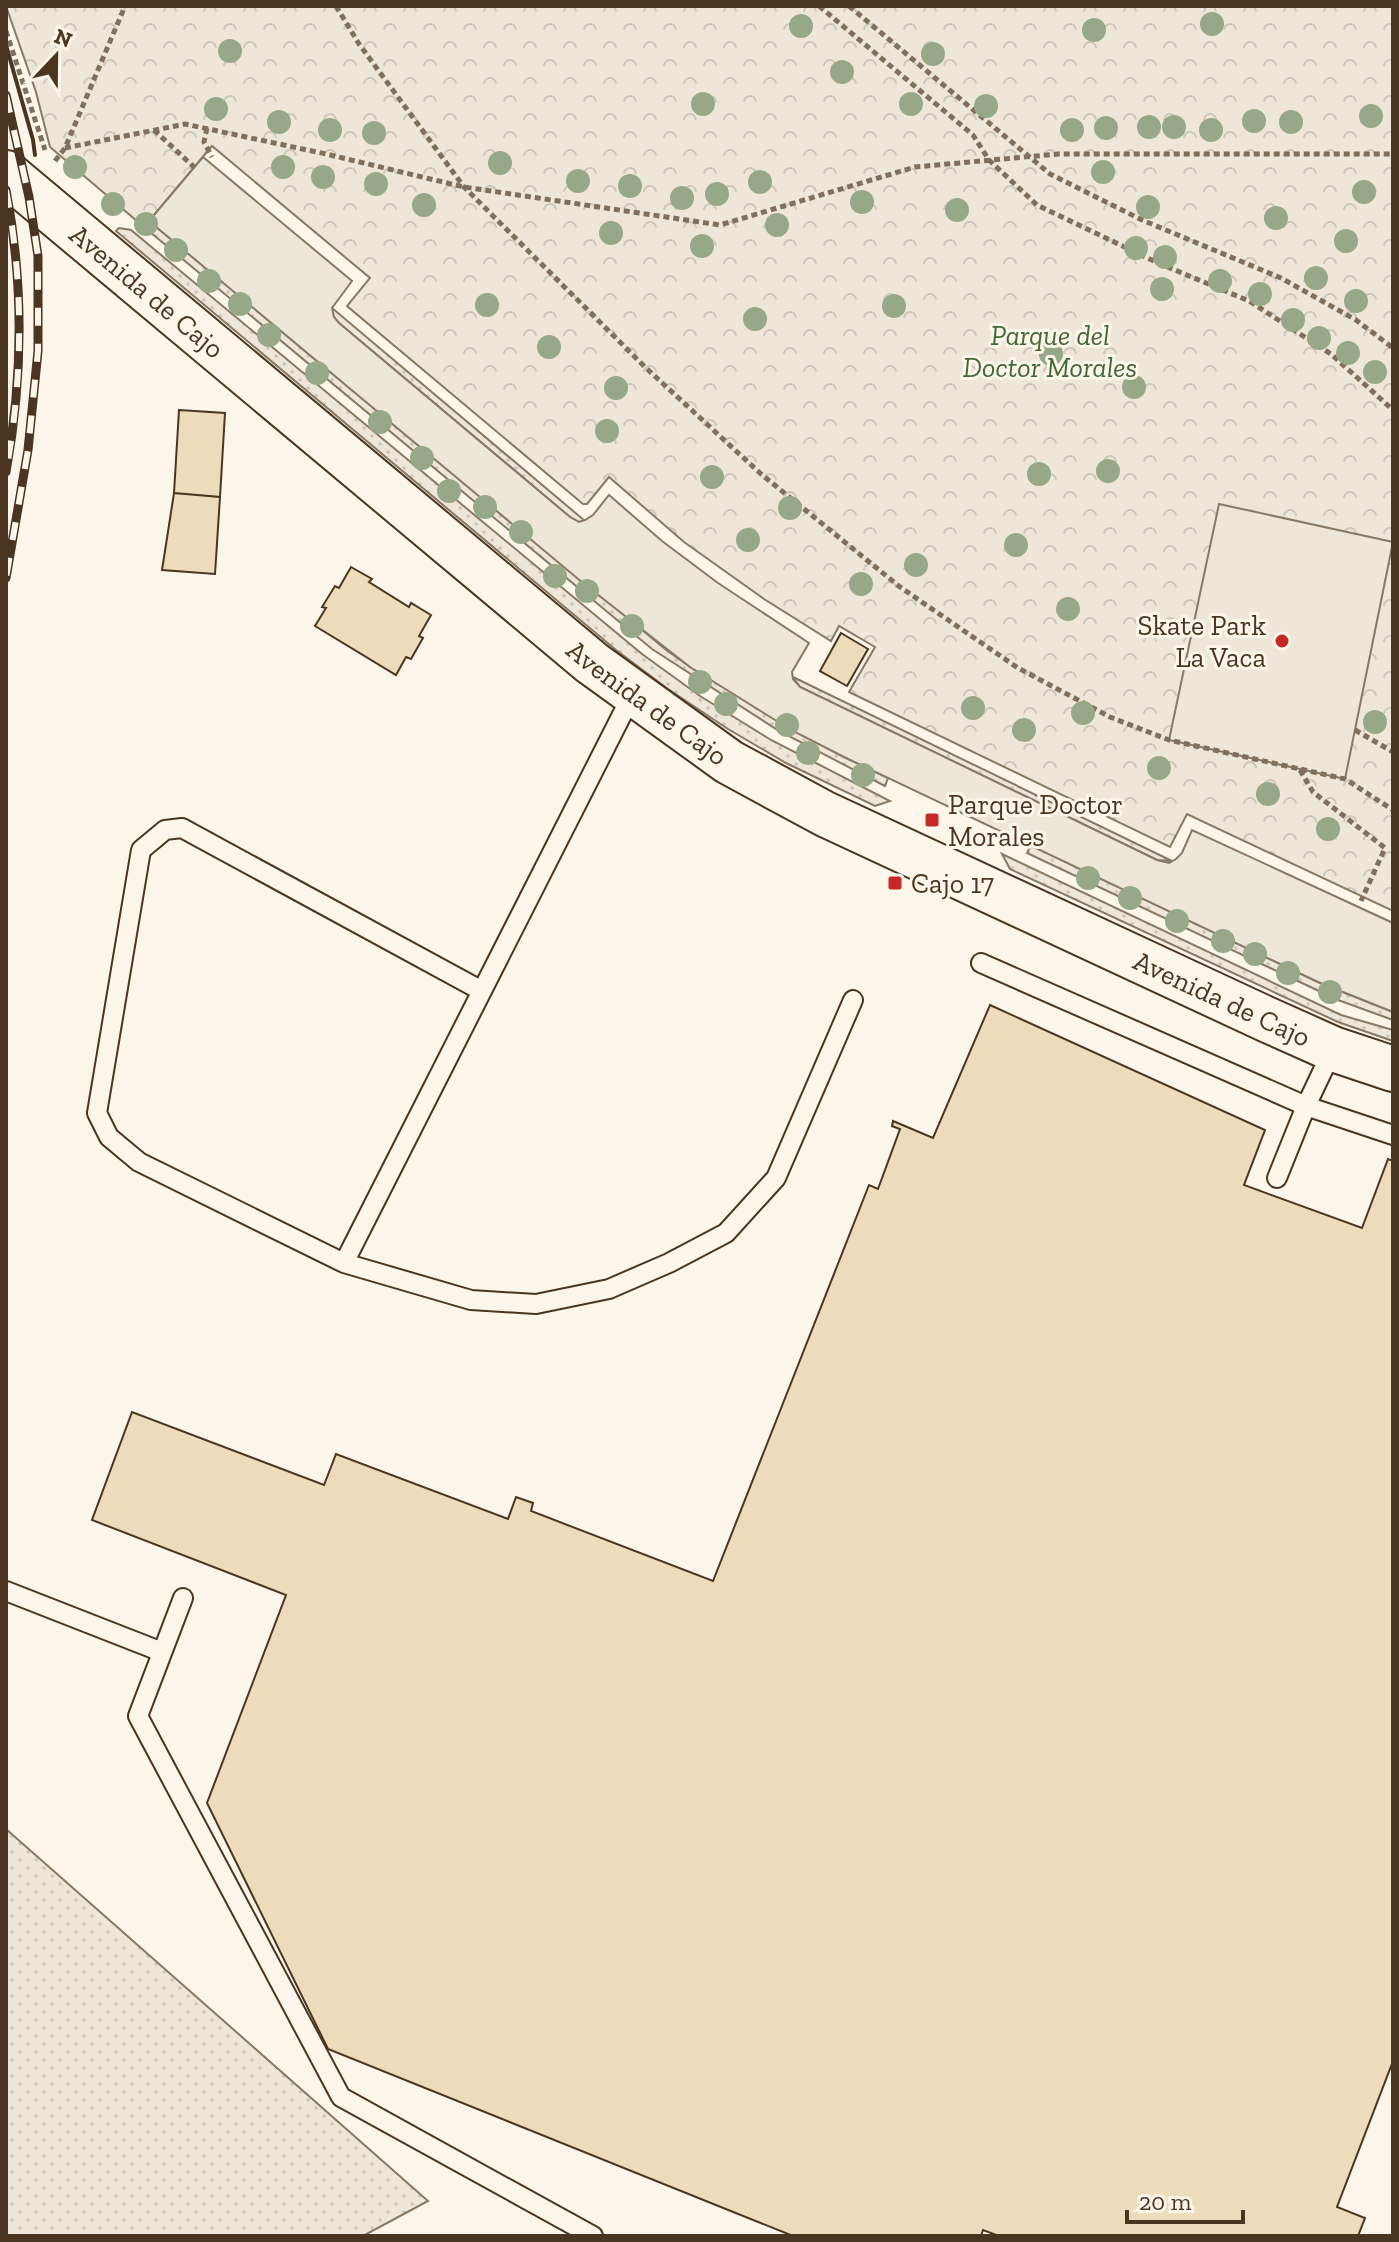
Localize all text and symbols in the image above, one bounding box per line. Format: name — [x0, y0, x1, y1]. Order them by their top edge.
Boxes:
north arrow — [16, 16, 96, 96]
text: N — [50, 22, 76, 54]
street label: Avenida de Cajo — [63, 217, 231, 365]
park label: Parque del Doctor Morales — [963, 319, 1137, 384]
place label: Skate Park La Vaca — [1138, 609, 1266, 674]
marker: Skate Park La Vaca — [1273, 632, 1291, 650]
street label: Avenida de Cajo — [560, 633, 734, 772]
place label: Parque Doctor Morales — [948, 788, 1123, 853]
marker: Parque Doctor Morales — [923, 811, 941, 829]
place label: Cajo 17 — [911, 867, 994, 900]
marker: Cajo 17 — [886, 874, 904, 892]
street label: Avenida de Cajo — [1129, 943, 1316, 1053]
scale bar — [1127, 2174, 1243, 2224]
text: 20 m — [1139, 2187, 1192, 2216]

